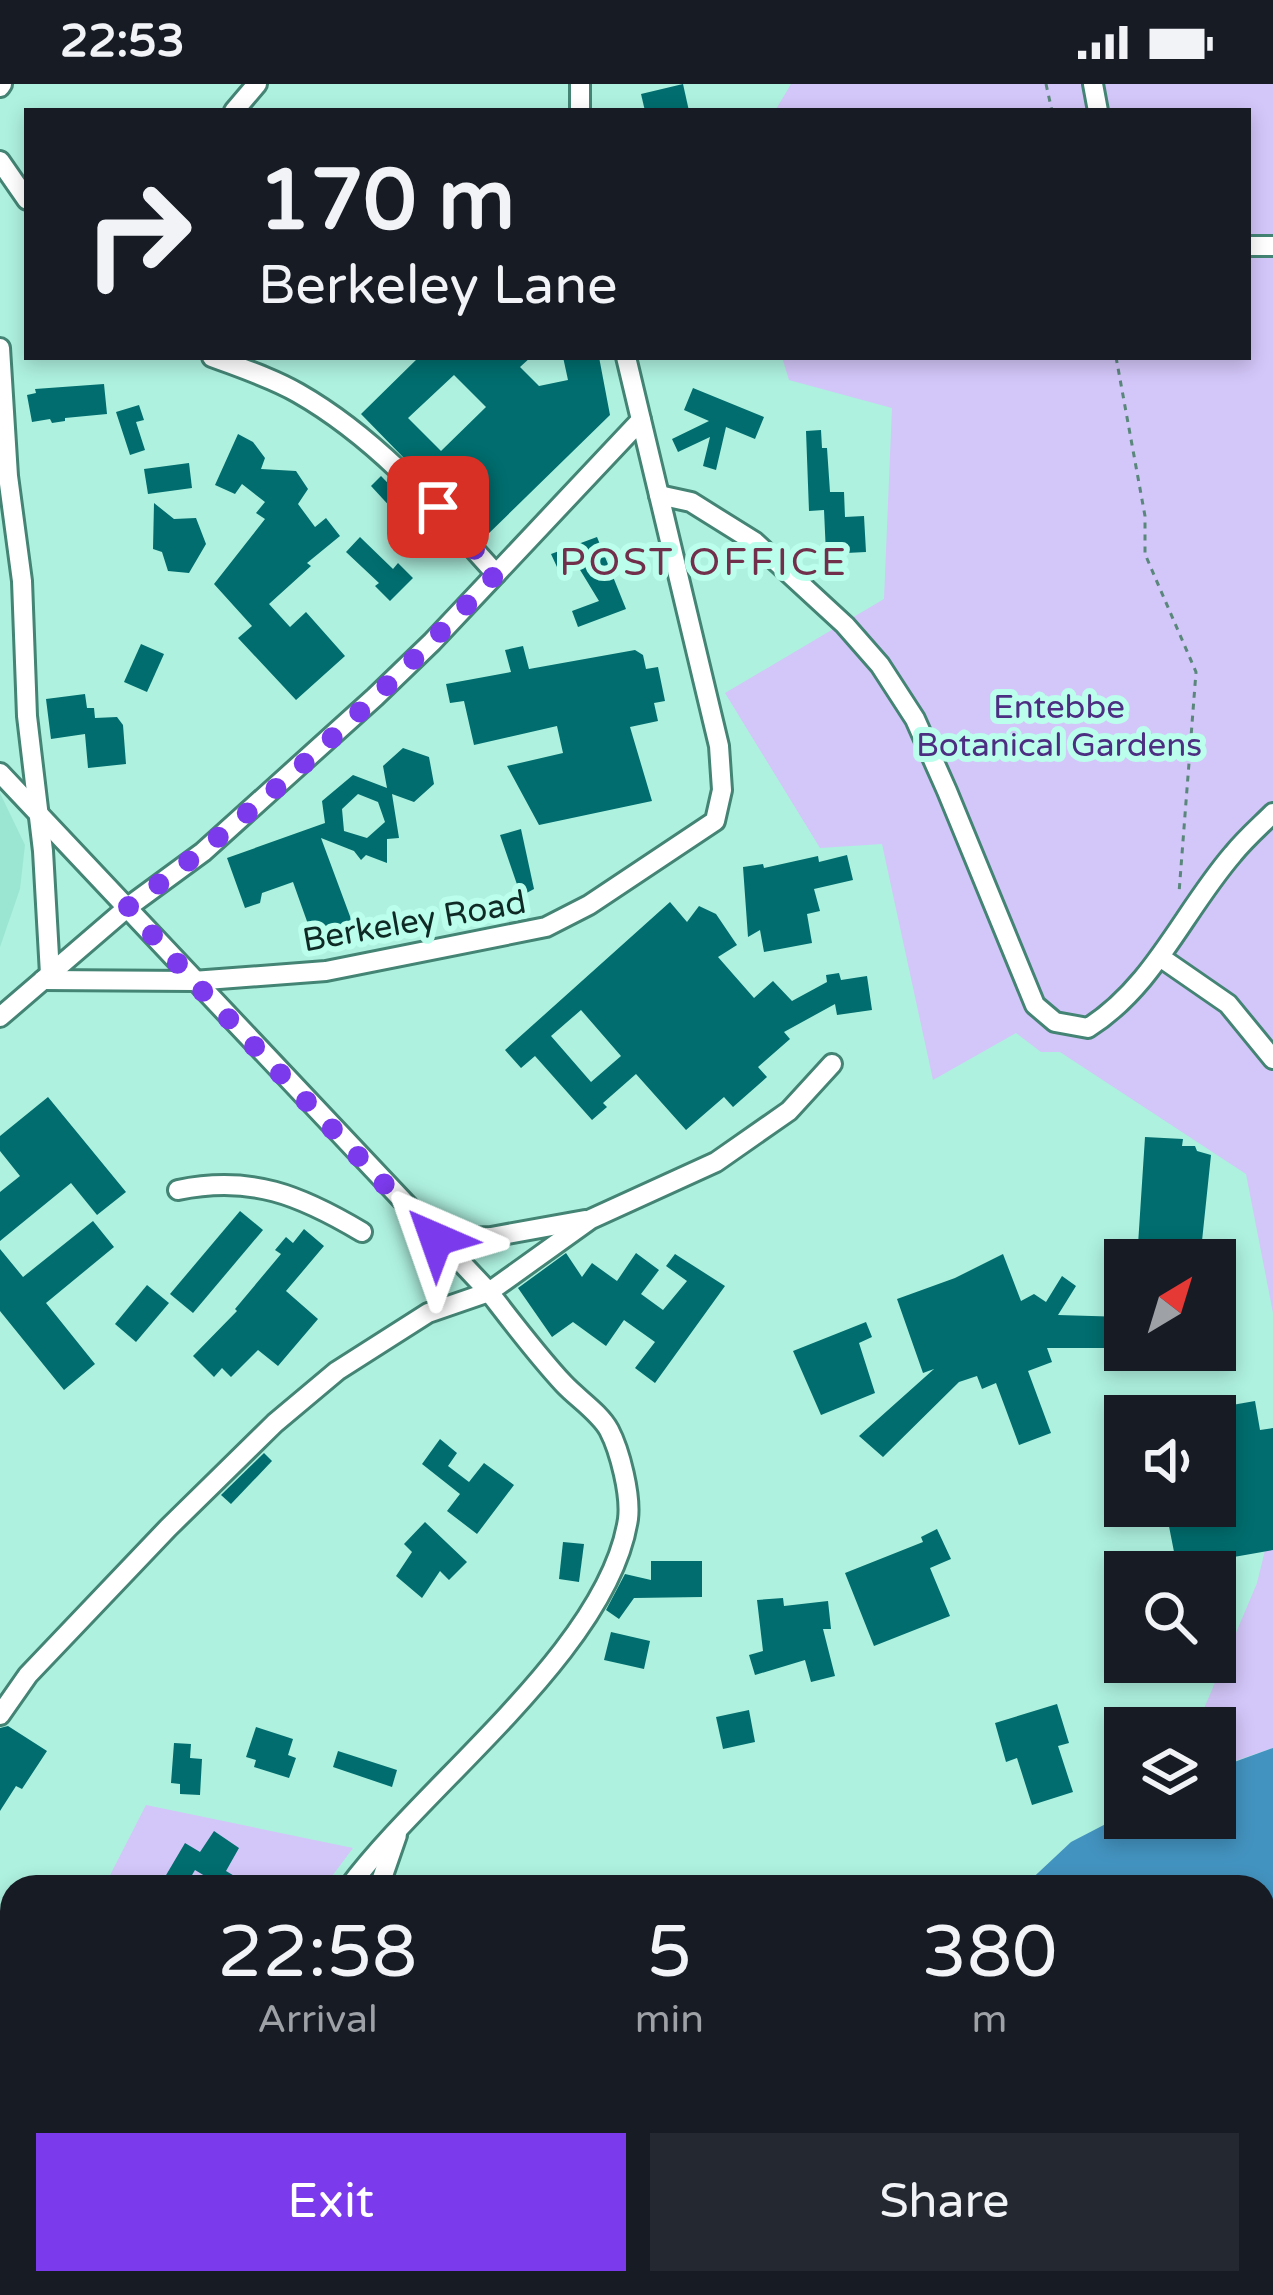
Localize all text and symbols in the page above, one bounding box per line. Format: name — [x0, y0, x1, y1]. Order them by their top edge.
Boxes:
text: 22:53 — [60, 15, 185, 69]
text: 170 m — [258, 151, 515, 252]
icon: right — [60, 156, 216, 312]
text: Berkeley Lane — [258, 253, 618, 318]
pin — [387, 456, 489, 558]
icon: arrive — [405, 474, 471, 540]
district label: POST OFFICE — [559, 539, 849, 586]
park label: Entebbe Botanical Gardens — [916, 688, 1202, 765]
street label: Berkeley Road — [299, 883, 529, 960]
position arrow — [373, 1176, 499, 1302]
north arrow — [1104, 1239, 1236, 1371]
map controls — [1104, 1239, 1236, 1839]
button: sound — [1104, 1395, 1236, 1527]
button: search — [1104, 1551, 1236, 1683]
button: layers — [1104, 1707, 1236, 1839]
text: 22:58 — [218, 1910, 417, 1997]
text: 5 — [647, 1910, 692, 1997]
text: 380 — [922, 1910, 1057, 1997]
text: Arrival — [257, 1996, 378, 2043]
text: min — [635, 1996, 704, 2043]
text: m — [972, 1996, 1007, 2043]
button: Exit — [36, 2133, 626, 2271]
button: Share — [650, 2133, 1239, 2271]

